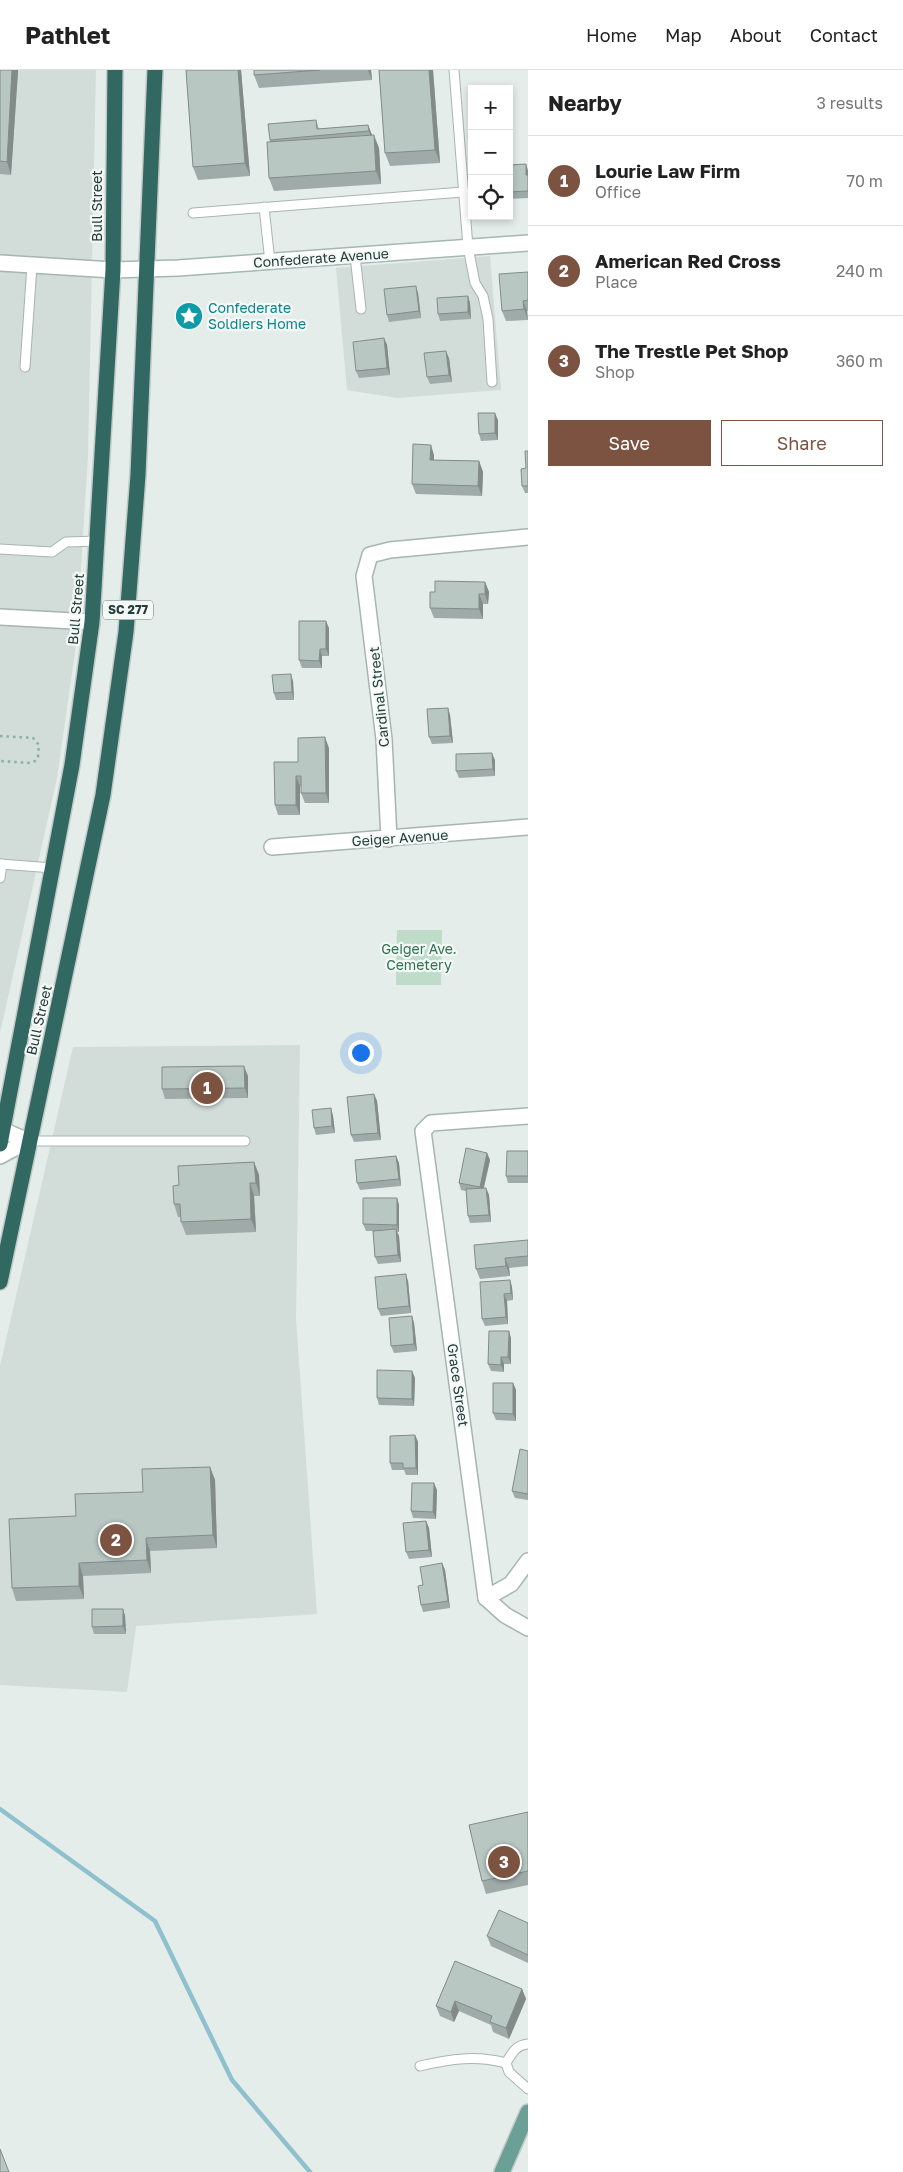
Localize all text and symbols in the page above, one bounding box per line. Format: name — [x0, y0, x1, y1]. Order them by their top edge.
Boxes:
text: Pathlet — [25, 20, 110, 49]
text: Home — [586, 24, 637, 46]
text: Map — [665, 24, 702, 46]
text: About — [730, 24, 782, 46]
text: Contact — [810, 24, 878, 46]
map controls — [468, 85, 513, 220]
button: + — [468, 85, 513, 130]
text: Nearby — [548, 90, 622, 116]
text: 3 results — [816, 93, 883, 113]
button: − — [468, 130, 513, 175]
text: Lourie Law Firm — [595, 159, 740, 182]
street label: Bull Street — [88, 170, 105, 242]
text: 1 — [560, 171, 568, 191]
text: 70 m — [846, 171, 883, 191]
button: locate — [468, 175, 513, 220]
text: Office — [595, 182, 641, 202]
street label: Confederate Avenue — [252, 244, 389, 271]
text: American Red Cross — [595, 249, 781, 272]
text: 2 — [559, 261, 569, 281]
text: 240 m — [836, 261, 883, 281]
text: Place — [595, 272, 638, 292]
place label: Confederate Soldiers Home — [208, 299, 306, 332]
place icon: Confederate Soldiers Home — [174, 301, 204, 331]
text: The Trestle Pet Shop — [595, 339, 788, 362]
text: 3 — [559, 351, 569, 371]
text: 360 m — [836, 351, 883, 371]
text: Shop — [595, 362, 635, 382]
button: Save — [548, 420, 711, 466]
button: Share — [721, 420, 883, 466]
street label: Bull Street — [64, 572, 87, 645]
road number: SC 277 — [103, 600, 153, 620]
street label: Cardinal Street — [365, 646, 392, 748]
street label: Geiger Avenue — [351, 826, 449, 849]
park label: Geiger Ave. Cemetery — [381, 940, 457, 973]
street label: Bull Street — [22, 983, 55, 1057]
your location — [348, 1040, 374, 1066]
pin: 1 — [191, 1069, 223, 1107]
street label: Grace Street — [444, 1342, 473, 1428]
pin: 2 — [100, 1521, 132, 1559]
pin: 3 — [488, 1843, 520, 1881]

